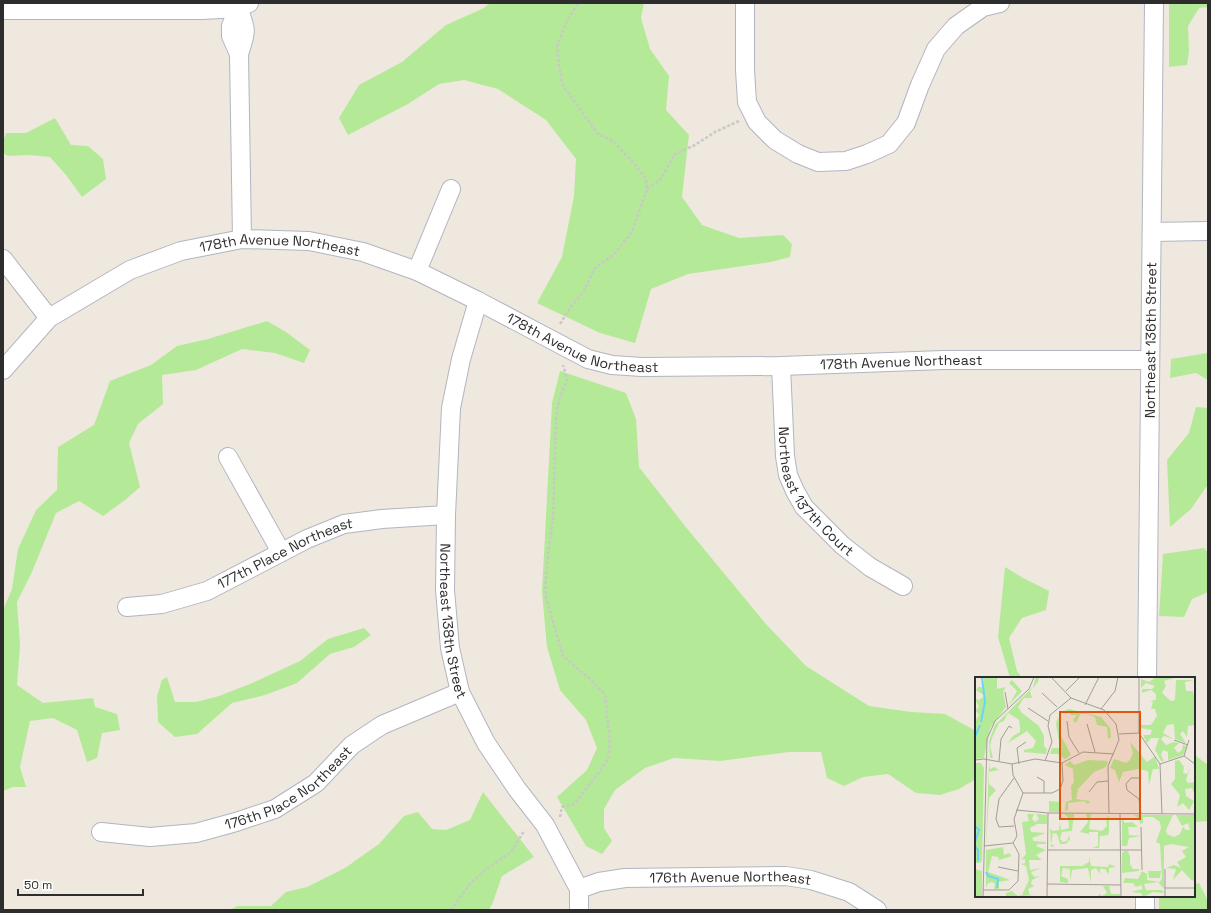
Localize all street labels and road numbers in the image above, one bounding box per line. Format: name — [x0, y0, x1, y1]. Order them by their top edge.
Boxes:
street label: 178th Avenue Northeast — [198, 230, 362, 260]
street label: Northeast 136th Street — [1141, 262, 1160, 418]
street label: 178th Avenue Northeast — [503, 309, 659, 376]
street label: 178th Avenue Northeast — [820, 351, 982, 374]
street label: Northeast 137th Court — [775, 426, 857, 560]
street label: 177th Place Northeast — [214, 514, 354, 593]
street label: Northeast 138th Street — [436, 543, 471, 702]
street label: 176th Place Northeast — [223, 742, 356, 834]
street label: 176th Avenue Northeast — [649, 867, 813, 889]

